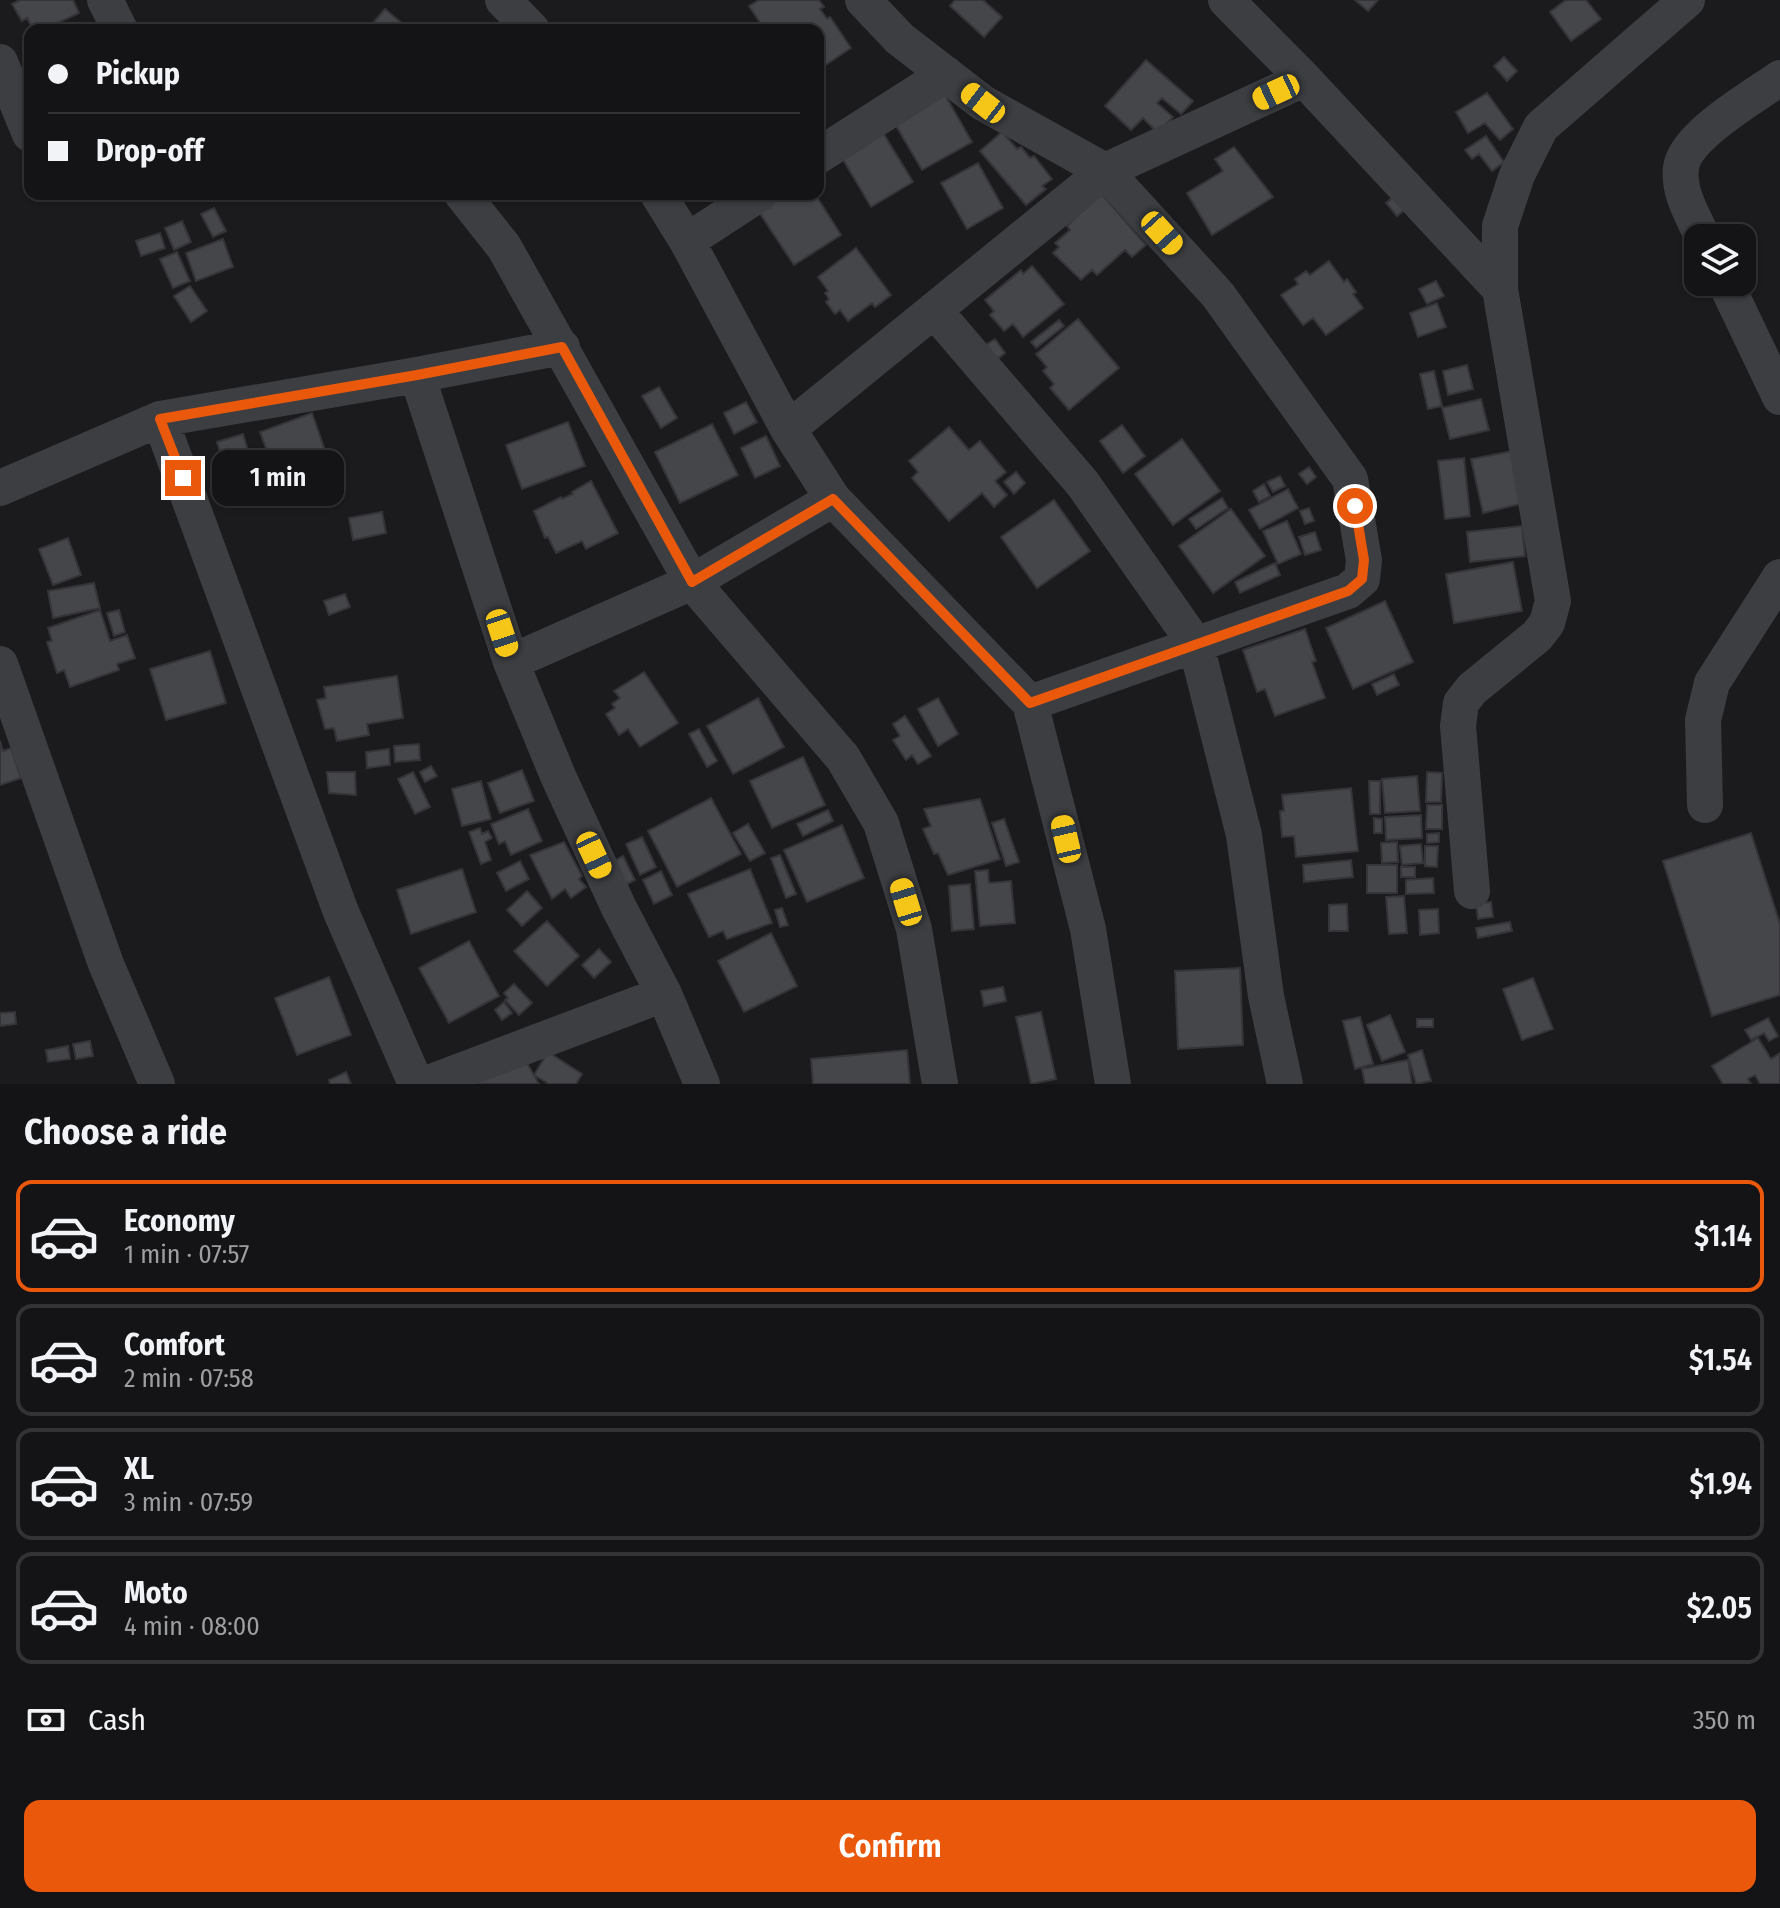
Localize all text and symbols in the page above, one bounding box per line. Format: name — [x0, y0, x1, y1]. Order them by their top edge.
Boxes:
text: Pickup — [96, 56, 180, 92]
car — [1249, 71, 1303, 113]
car — [957, 79, 1009, 127]
text: Drop-off — [96, 133, 203, 169]
car — [1137, 207, 1187, 259]
map controls — [1684, 224, 1756, 296]
button: layers — [1684, 224, 1756, 296]
callout: 1 min — [211, 450, 343, 506]
route end — [165, 460, 201, 496]
text: 1 min — [250, 462, 306, 493]
route start — [1337, 488, 1373, 524]
car — [483, 606, 521, 660]
car — [1049, 813, 1083, 865]
car — [573, 828, 615, 882]
car — [888, 876, 924, 928]
text: Choose a ride — [24, 1110, 227, 1154]
icon: car — [28, 1200, 100, 1272]
text: Economy — [124, 1203, 235, 1239]
text: $1.14 — [1694, 1218, 1752, 1254]
text: 1 min · 07:57 — [124, 1239, 249, 1270]
icon: car — [28, 1324, 100, 1396]
text: Comfort — [124, 1327, 225, 1363]
text: $1.54 — [1689, 1342, 1752, 1378]
text: 2 min · 07:58 — [124, 1363, 254, 1394]
icon: car — [28, 1448, 100, 1520]
text: XL — [124, 1451, 154, 1487]
text: $1.94 — [1689, 1466, 1752, 1502]
text: 3 min · 07:59 — [124, 1487, 253, 1518]
icon: car — [28, 1572, 100, 1644]
text: Moto — [124, 1575, 188, 1611]
text: $2.05 — [1687, 1590, 1752, 1626]
text: 4 min · 08:00 — [124, 1611, 260, 1642]
icon: cash — [24, 1698, 68, 1742]
text: Cash — [88, 1702, 146, 1738]
text: 350 m — [1693, 1705, 1756, 1736]
button: Confirm — [24, 1800, 1756, 1892]

